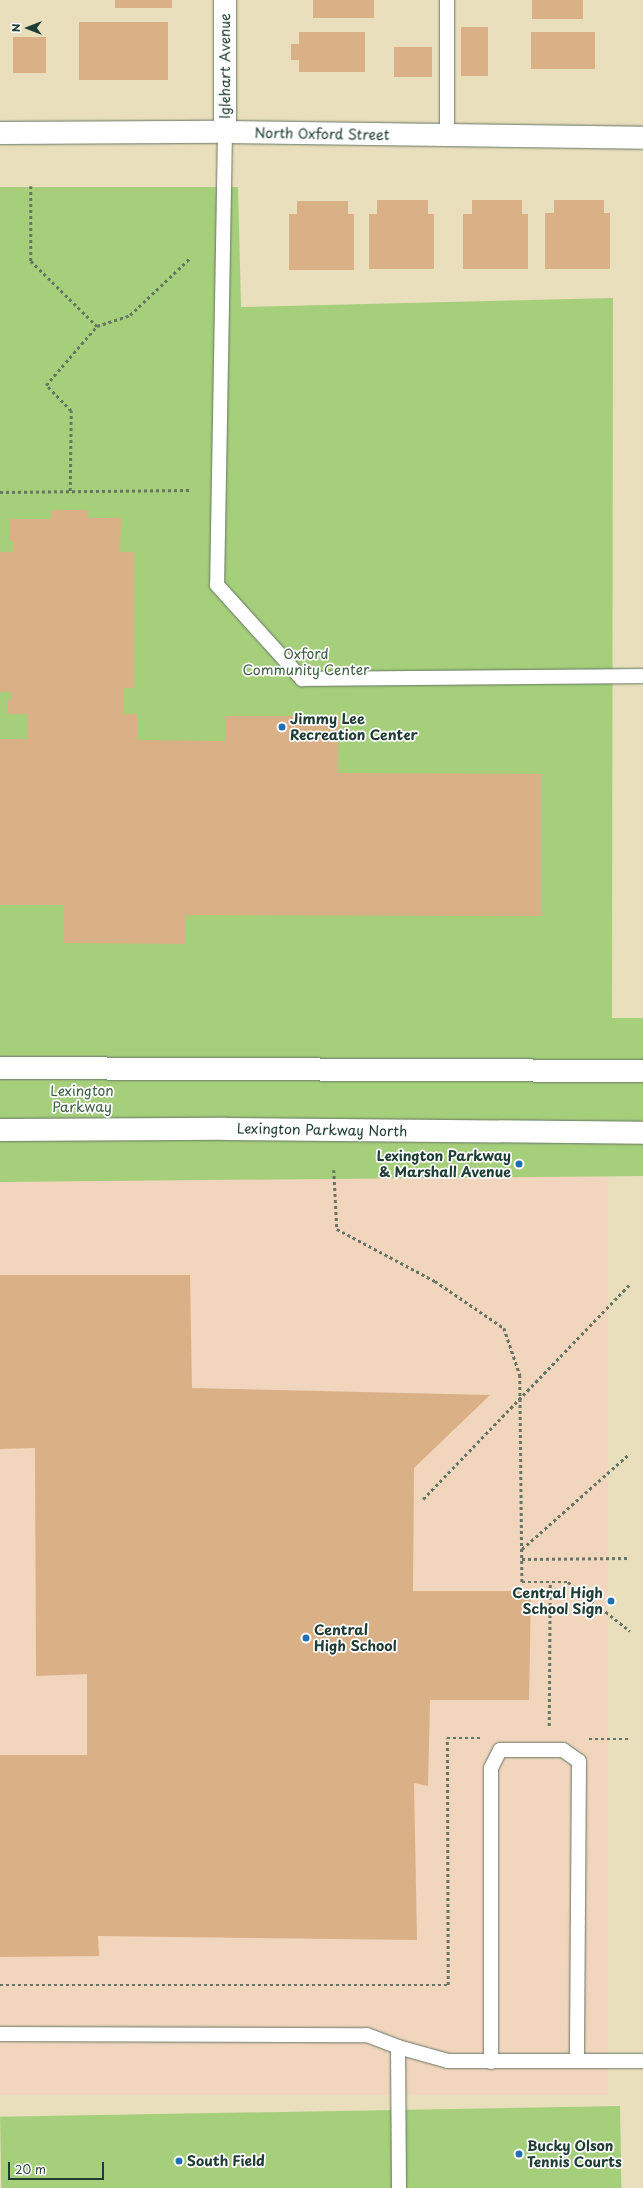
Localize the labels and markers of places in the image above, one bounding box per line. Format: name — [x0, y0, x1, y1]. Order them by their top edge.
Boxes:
place label: Jimmy Lee Recreation Center — [290, 711, 419, 744]
marker: Jimmy Lee Recreation Center — [277, 722, 287, 732]
place label: Lexington Parkway & Marshall Avenue — [377, 1148, 511, 1180]
marker: Lexington Parkway & Marshall Avenue — [514, 1159, 524, 1169]
place label: Central High School Sign — [512, 1585, 603, 1618]
marker: Central High School Sign — [606, 1596, 616, 1606]
place label: Central High School — [314, 1622, 397, 1654]
marker: Central High School — [301, 1633, 311, 1643]
place label: Bucky Olson Tennis Courts — [527, 2138, 622, 2170]
marker: Bucky Olson Tennis Courts — [514, 2149, 524, 2159]
place label: South Field — [187, 2153, 265, 2169]
marker: South Field — [174, 2156, 184, 2166]

